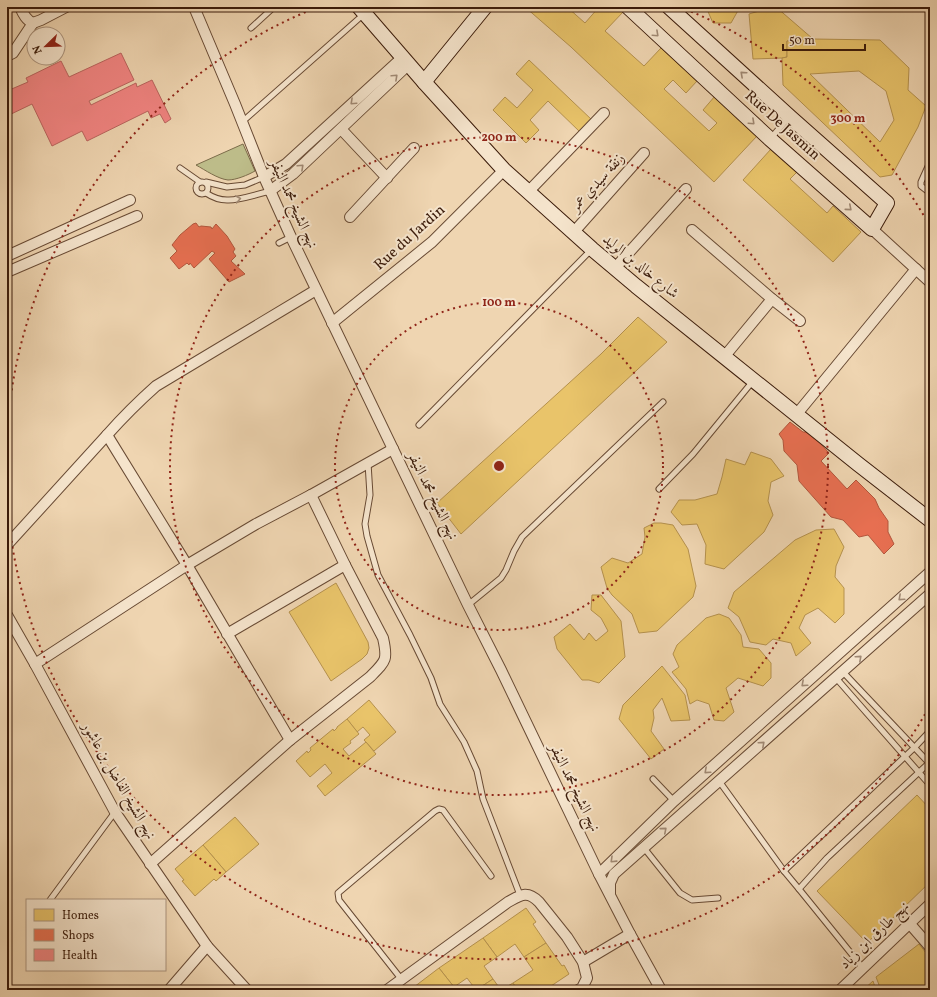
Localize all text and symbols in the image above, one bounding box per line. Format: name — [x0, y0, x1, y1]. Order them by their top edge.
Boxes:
north arrow — [26, 26, 66, 66]
scale bar — [783, 26, 865, 52]
one-way arrow — [652, 29, 659, 36]
text: 50 m — [789, 33, 815, 49]
text: N — [30, 43, 47, 56]
one-way arrow — [740, 72, 748, 79]
one-way arrow — [390, 74, 398, 82]
street label: Rue De Jasmin — [740, 86, 825, 166]
one-way arrow — [351, 97, 358, 104]
text: 300 m — [831, 111, 866, 127]
one-way arrow — [747, 117, 755, 125]
text: 200 m — [481, 130, 517, 146]
street label: زنقة سيدي عمر — [565, 149, 630, 219]
street label: نهج الشيخ محمد النيفر — [261, 154, 322, 253]
one-way arrow — [296, 164, 304, 171]
one-way arrow — [235, 195, 241, 203]
street label: Rue du Jardin — [370, 200, 450, 276]
one-way arrow — [844, 203, 852, 211]
street label: شارع خالد بن الوليد — [597, 230, 683, 305]
text: 100 m — [482, 295, 516, 311]
street label: نهج الشيخ محمد النيفر — [399, 446, 463, 545]
centre of rings — [492, 459, 506, 473]
one-way arrow — [898, 593, 906, 600]
one-way arrow — [854, 655, 862, 662]
one-way arrow — [801, 680, 809, 687]
street label: نهج الشيخ الفاضل بن عاشور — [73, 717, 160, 845]
street label: نهج الشيخ محمد النيفر — [541, 738, 605, 837]
one-way arrow — [757, 741, 765, 748]
one-way arrow — [705, 766, 712, 773]
one-way arrow — [660, 828, 667, 835]
one-way arrow — [610, 856, 618, 863]
street label: نهج طارق ابن زياد — [835, 897, 916, 976]
legend — [26, 899, 166, 971]
text: Homes — [62, 908, 99, 924]
text: Shops — [62, 928, 94, 944]
text: Health — [62, 948, 98, 964]

